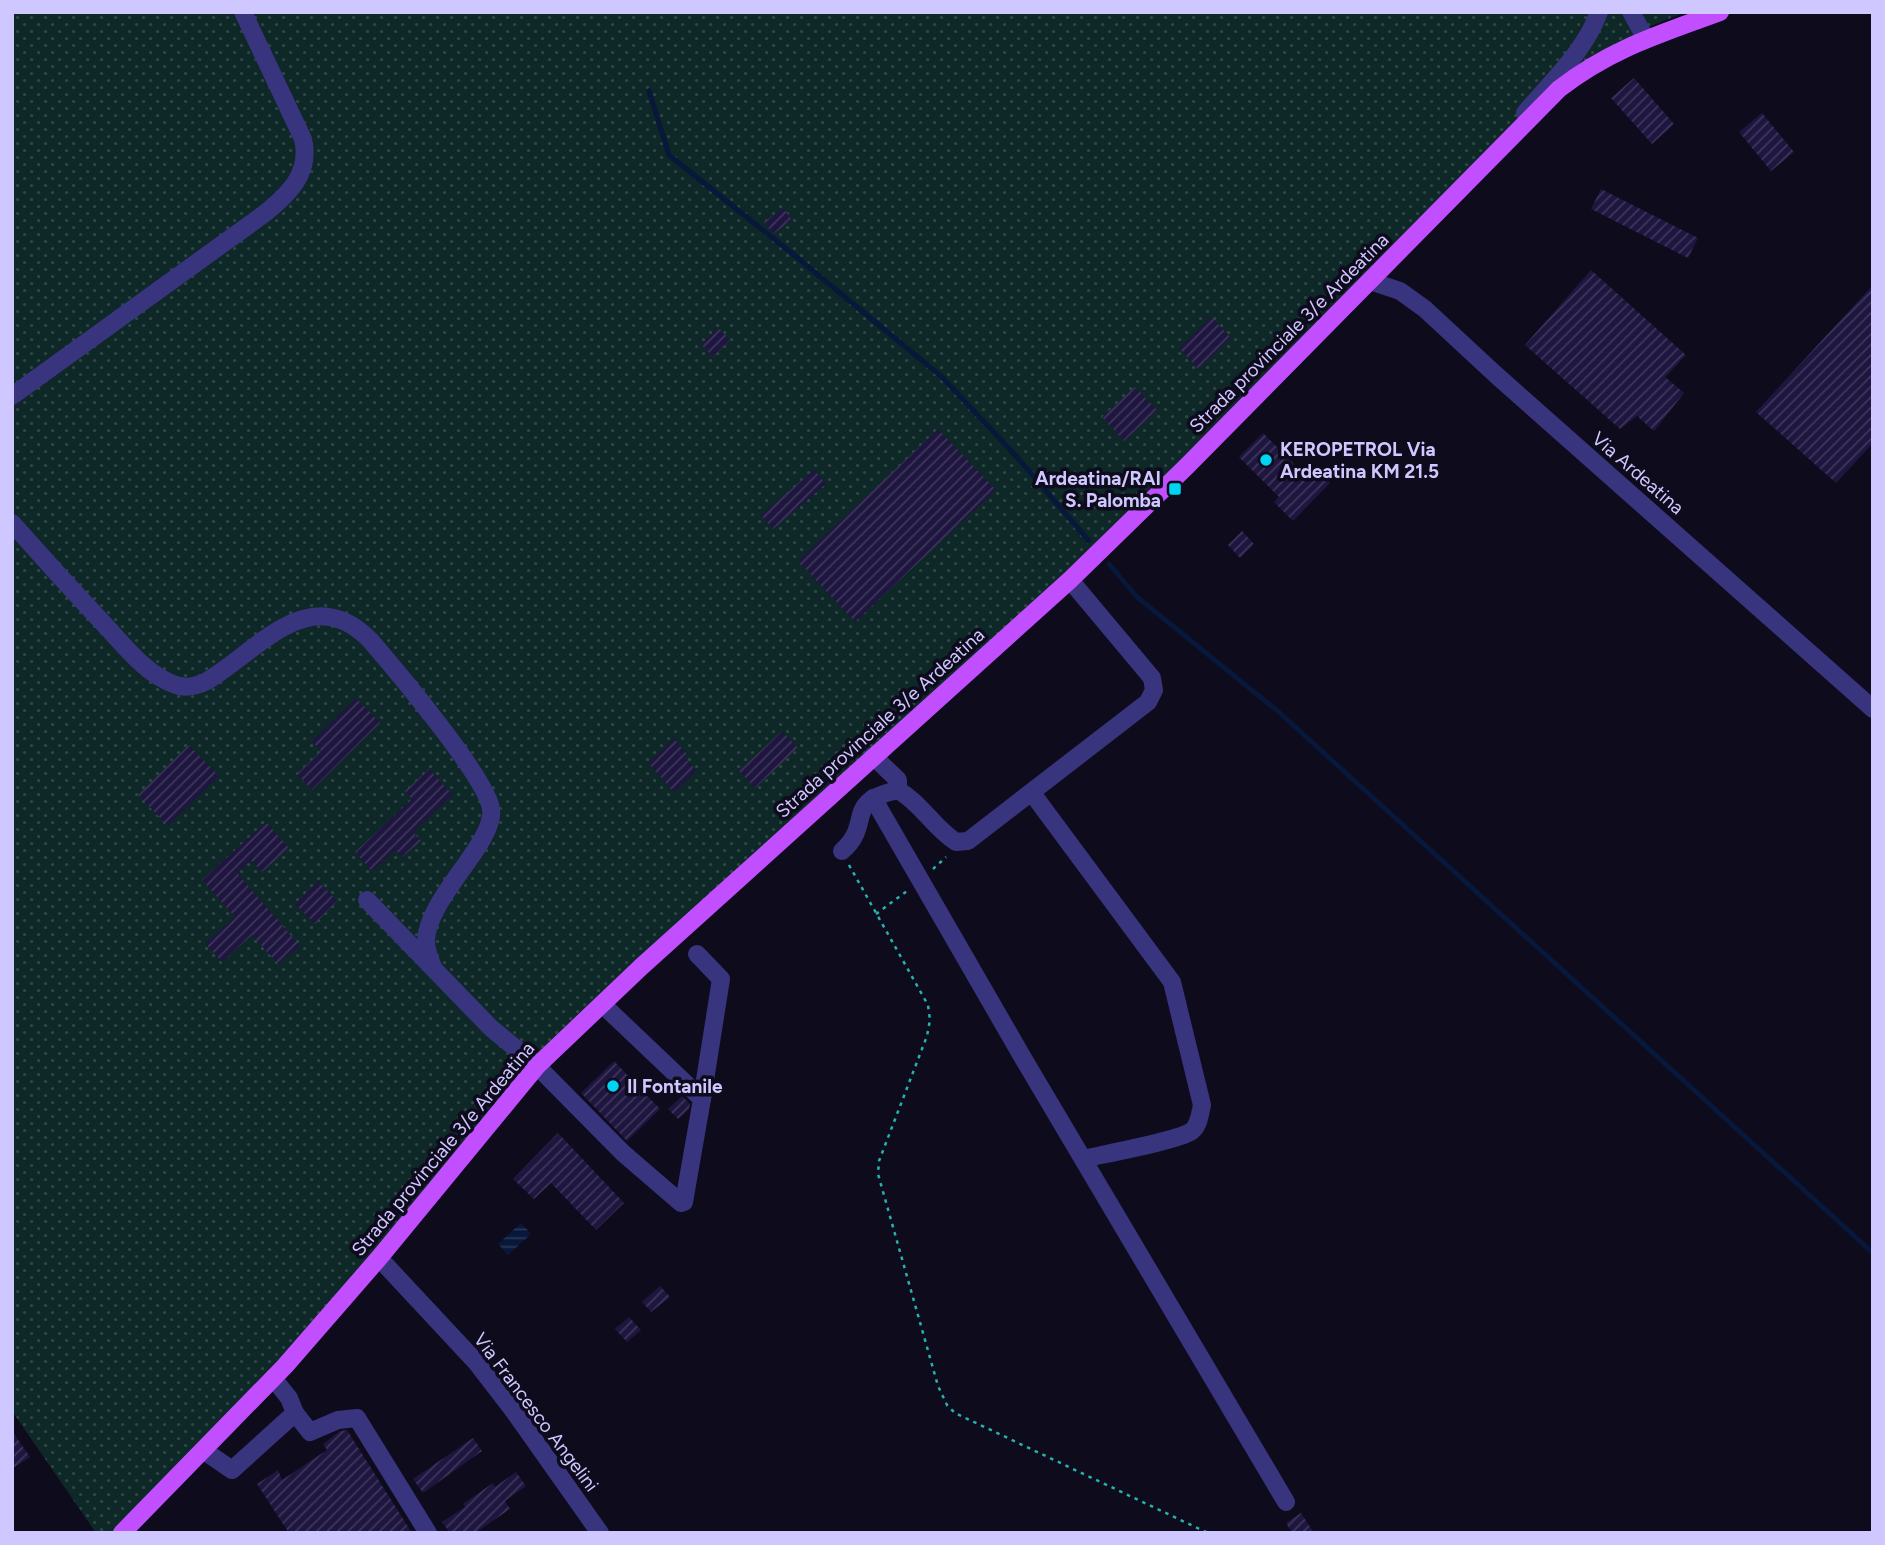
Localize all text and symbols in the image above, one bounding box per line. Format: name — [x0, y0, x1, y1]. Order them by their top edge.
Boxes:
street label: Strada provinciale 3/e Ardeatina — [1184, 228, 1394, 438]
street label: Via Ardeatina — [1587, 427, 1689, 519]
place label: KEROPETROL Via Ardeatina KM 21.5 — [1280, 438, 1439, 483]
marker: KEROPETROL Via Ardeatina KM 21.5 — [1258, 452, 1274, 468]
place label: Ardeatina/RAI S. Palomba — [1035, 467, 1161, 512]
marker: Ardeatina/RAI S. Palomba — [1167, 481, 1183, 497]
street label: Strada provinciale 3/e Ardeatina — [771, 623, 989, 823]
street label: Strada provinciale 3/e Ardeatina — [347, 1037, 539, 1261]
place label: Il Fontanile — [627, 1075, 723, 1098]
marker: Il Fontanile — [605, 1078, 621, 1094]
street label: Via Francesco Angelini — [469, 1328, 603, 1496]

